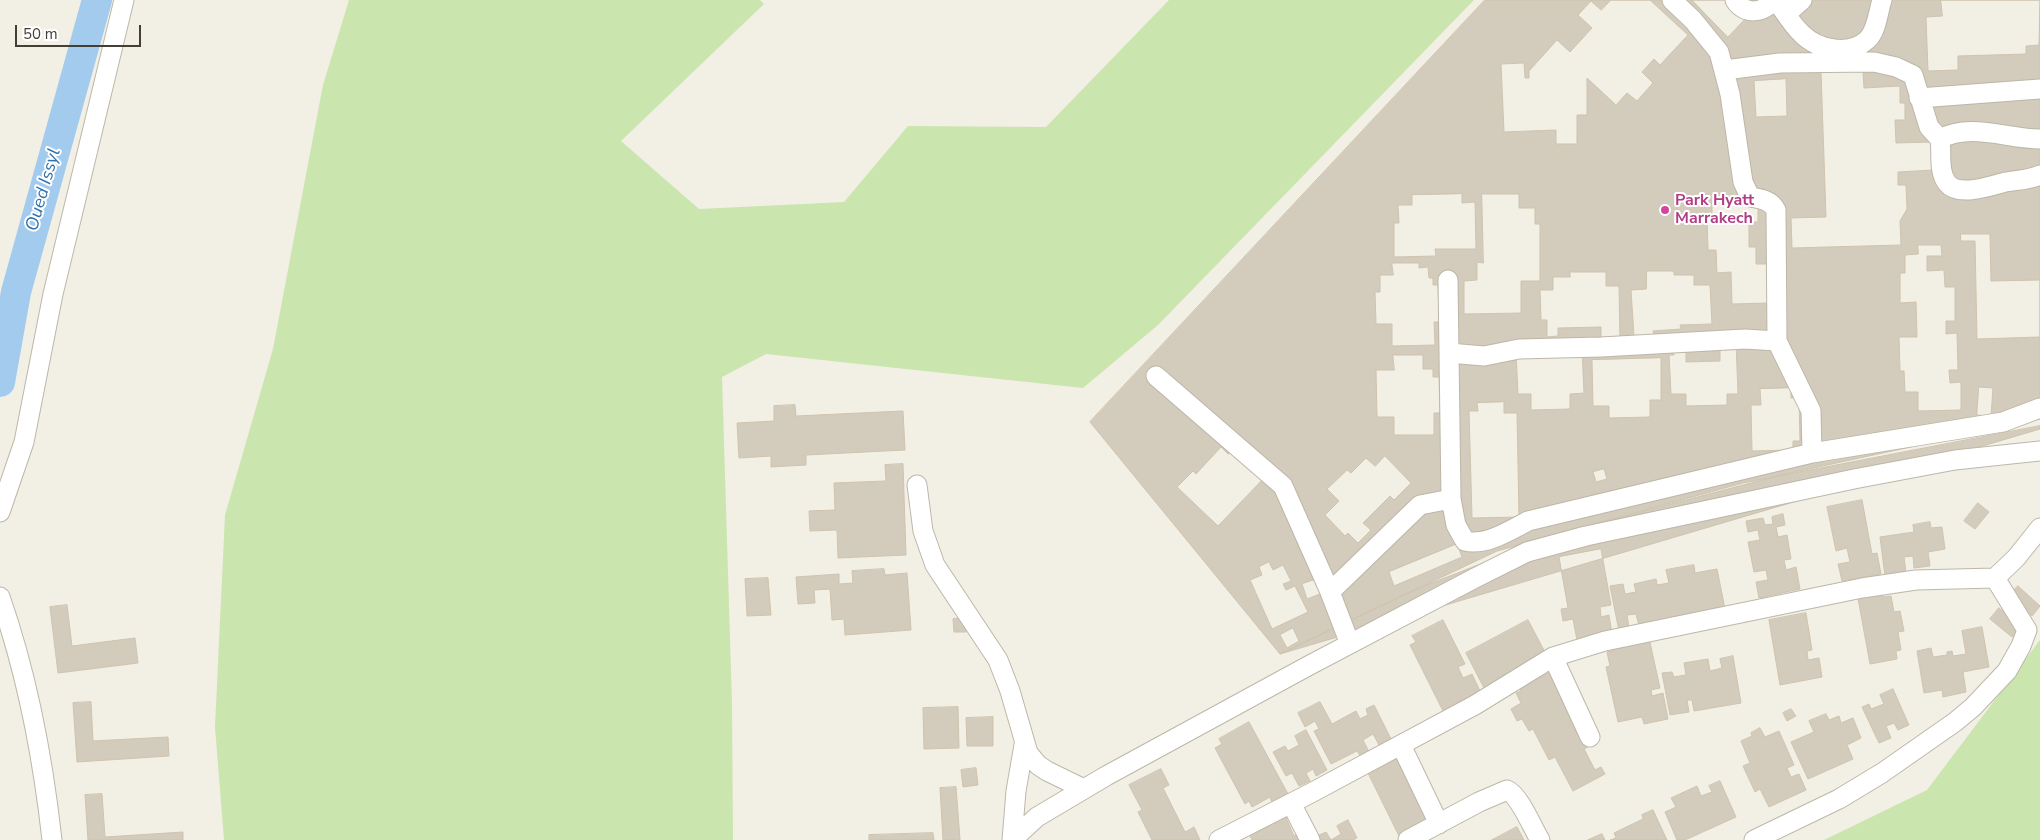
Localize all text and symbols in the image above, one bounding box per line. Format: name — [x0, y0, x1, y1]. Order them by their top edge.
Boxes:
scale bar — [18, 15, 144, 47]
text: 50 m — [23, 24, 58, 44]
water label: Oued Issyl — [22, 146, 66, 234]
place label: Park Hyatt Marrakech — [1675, 191, 1754, 229]
marker: Park Hyatt Marrakech — [1659, 204, 1671, 216]

